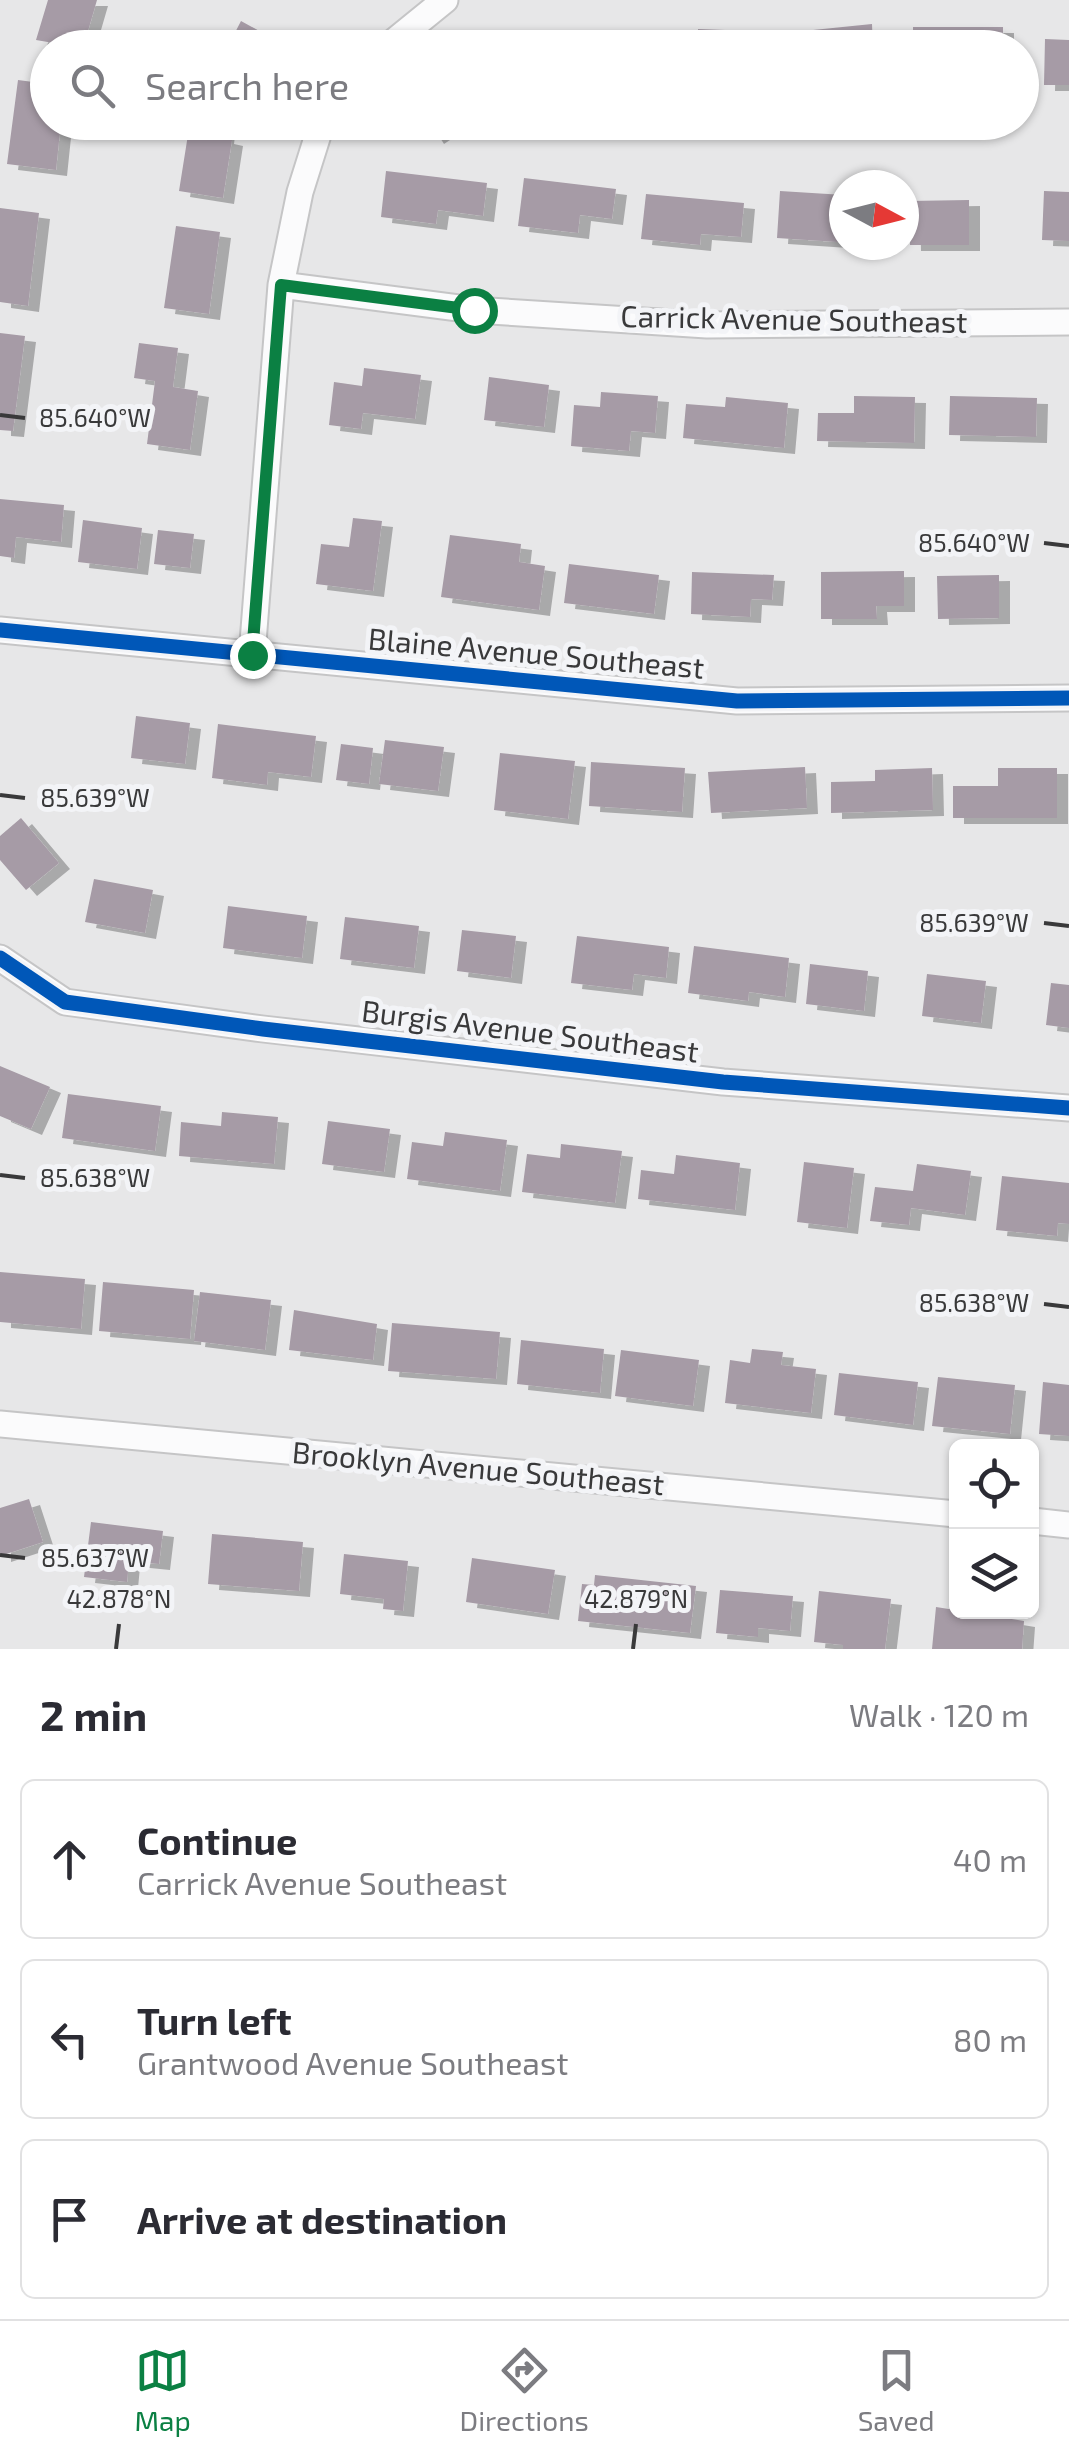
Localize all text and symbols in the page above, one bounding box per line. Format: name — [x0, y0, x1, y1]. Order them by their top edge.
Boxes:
search box — [30, 30, 1039, 140]
icon: search — [65, 58, 120, 113]
text: Search here — [145, 62, 349, 108]
north arrow — [829, 170, 919, 260]
route start — [452, 288, 498, 334]
street label: Carrick Avenue Southeast — [620, 297, 968, 339]
text: 85.640°W — [39, 402, 151, 432]
text: 85.640°W — [918, 527, 1030, 557]
street label: Blaine Avenue Southeast — [367, 619, 706, 685]
route end — [230, 633, 276, 679]
text: 85.639°W — [40, 782, 150, 812]
text: 85.639°W — [919, 907, 1029, 937]
street label: Burgis Avenue Southeast — [360, 991, 701, 1069]
text: 85.638°W — [40, 1162, 150, 1192]
text: 85.638°W — [919, 1287, 1029, 1317]
street label: Brooklyn Avenue Southeast — [291, 1433, 666, 1501]
map controls — [949, 1439, 1039, 1619]
button: locate — [949, 1439, 1039, 1529]
button: layers — [949, 1529, 1039, 1619]
text: 85.637°W — [41, 1542, 149, 1572]
text: 42.878°N — [66, 1583, 172, 1613]
text: 42.879°N — [584, 1583, 688, 1613]
text: 2 min — [40, 1689, 147, 1739]
text: Walk · 120 m — [849, 1695, 1029, 1733]
text: Continue — [137, 1817, 297, 1863]
icon: ahead — [42, 1832, 97, 1887]
text: 40 m — [953, 1840, 1027, 1878]
text: Carrick Avenue Southeast — [137, 1863, 507, 1901]
text: Turn left — [137, 1997, 292, 2043]
icon: left — [42, 2012, 97, 2067]
text: 80 m — [953, 2020, 1027, 2058]
text: Grantwood Avenue Southeast — [137, 2043, 568, 2081]
icon: arrive — [42, 2192, 97, 2247]
text: Arrive at destination — [137, 2196, 507, 2242]
tab: Map — [134, 2343, 191, 2437]
tab: Directions — [460, 2343, 589, 2437]
tab: Saved — [858, 2343, 935, 2437]

